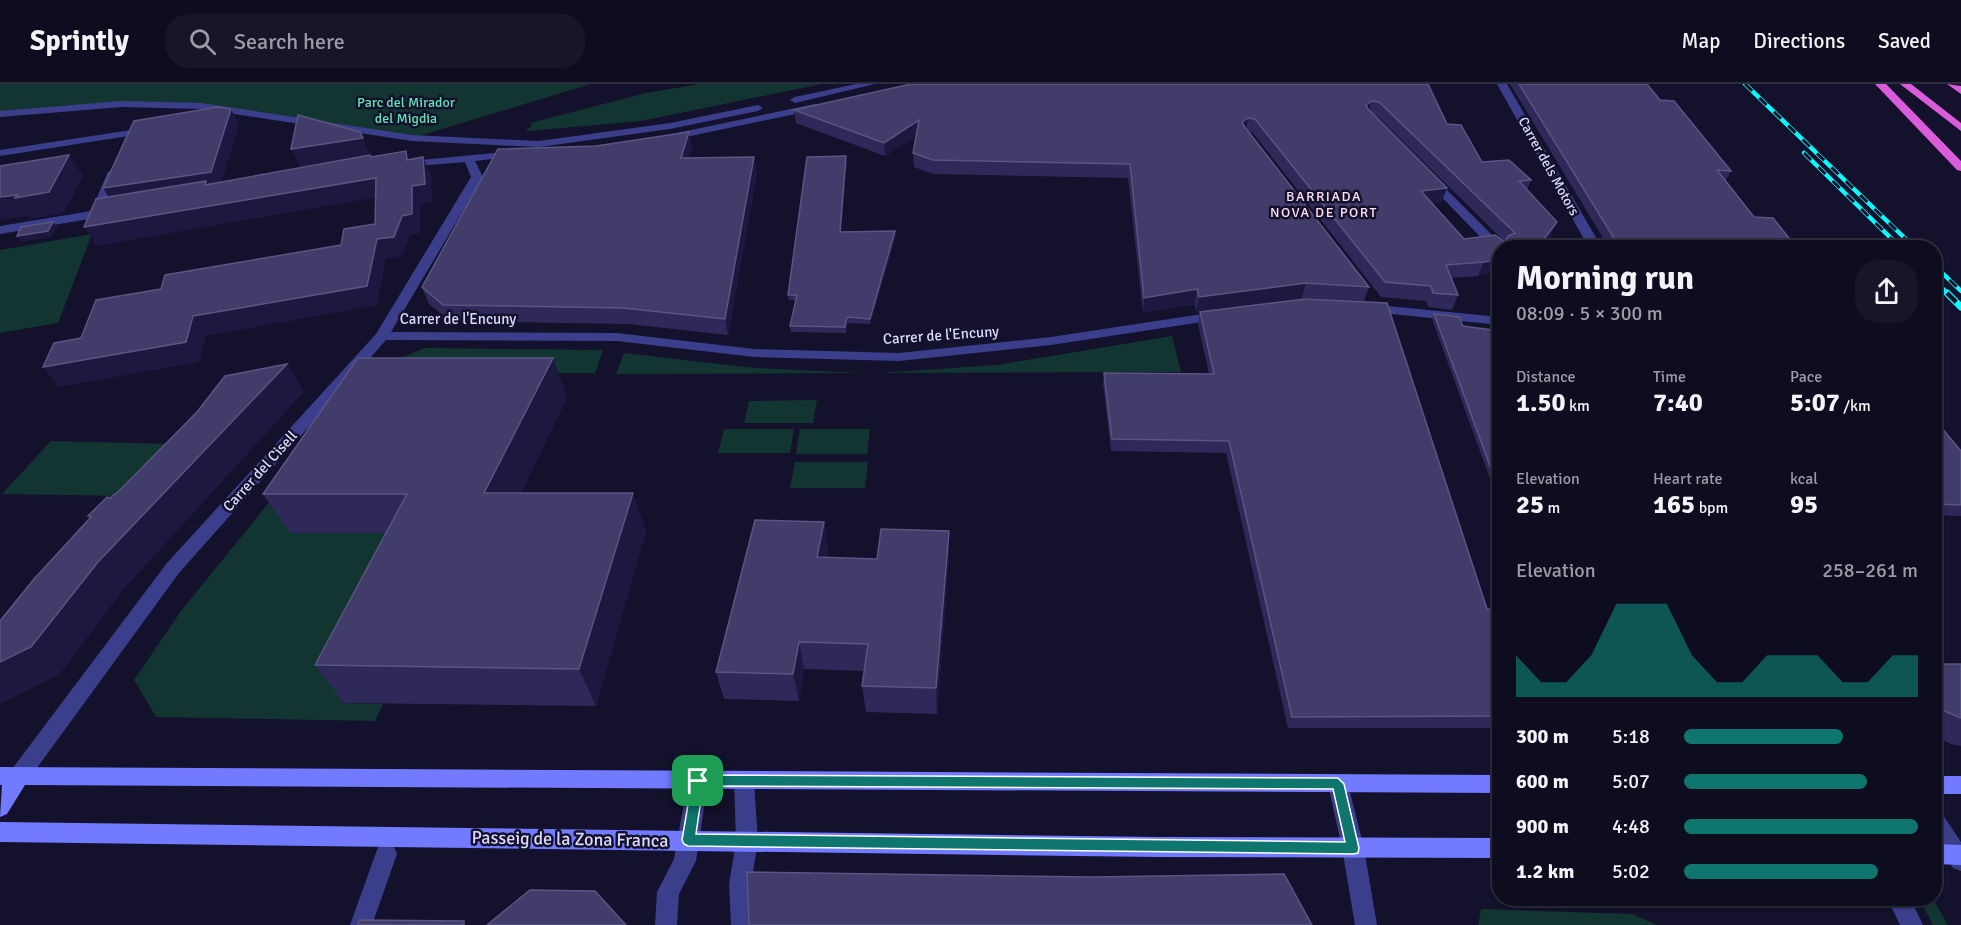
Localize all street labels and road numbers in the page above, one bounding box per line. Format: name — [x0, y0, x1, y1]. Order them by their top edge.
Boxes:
street label: Carrer dels Motors — [1514, 114, 1583, 219]
street label: Carrer de l'Encuny — [400, 310, 516, 328]
street label: Carrer de l'Encuny — [882, 322, 1000, 348]
street label: Carrer del Cisell — [219, 427, 301, 515]
street label: Passeig de la Zona Franca — [471, 826, 669, 852]

